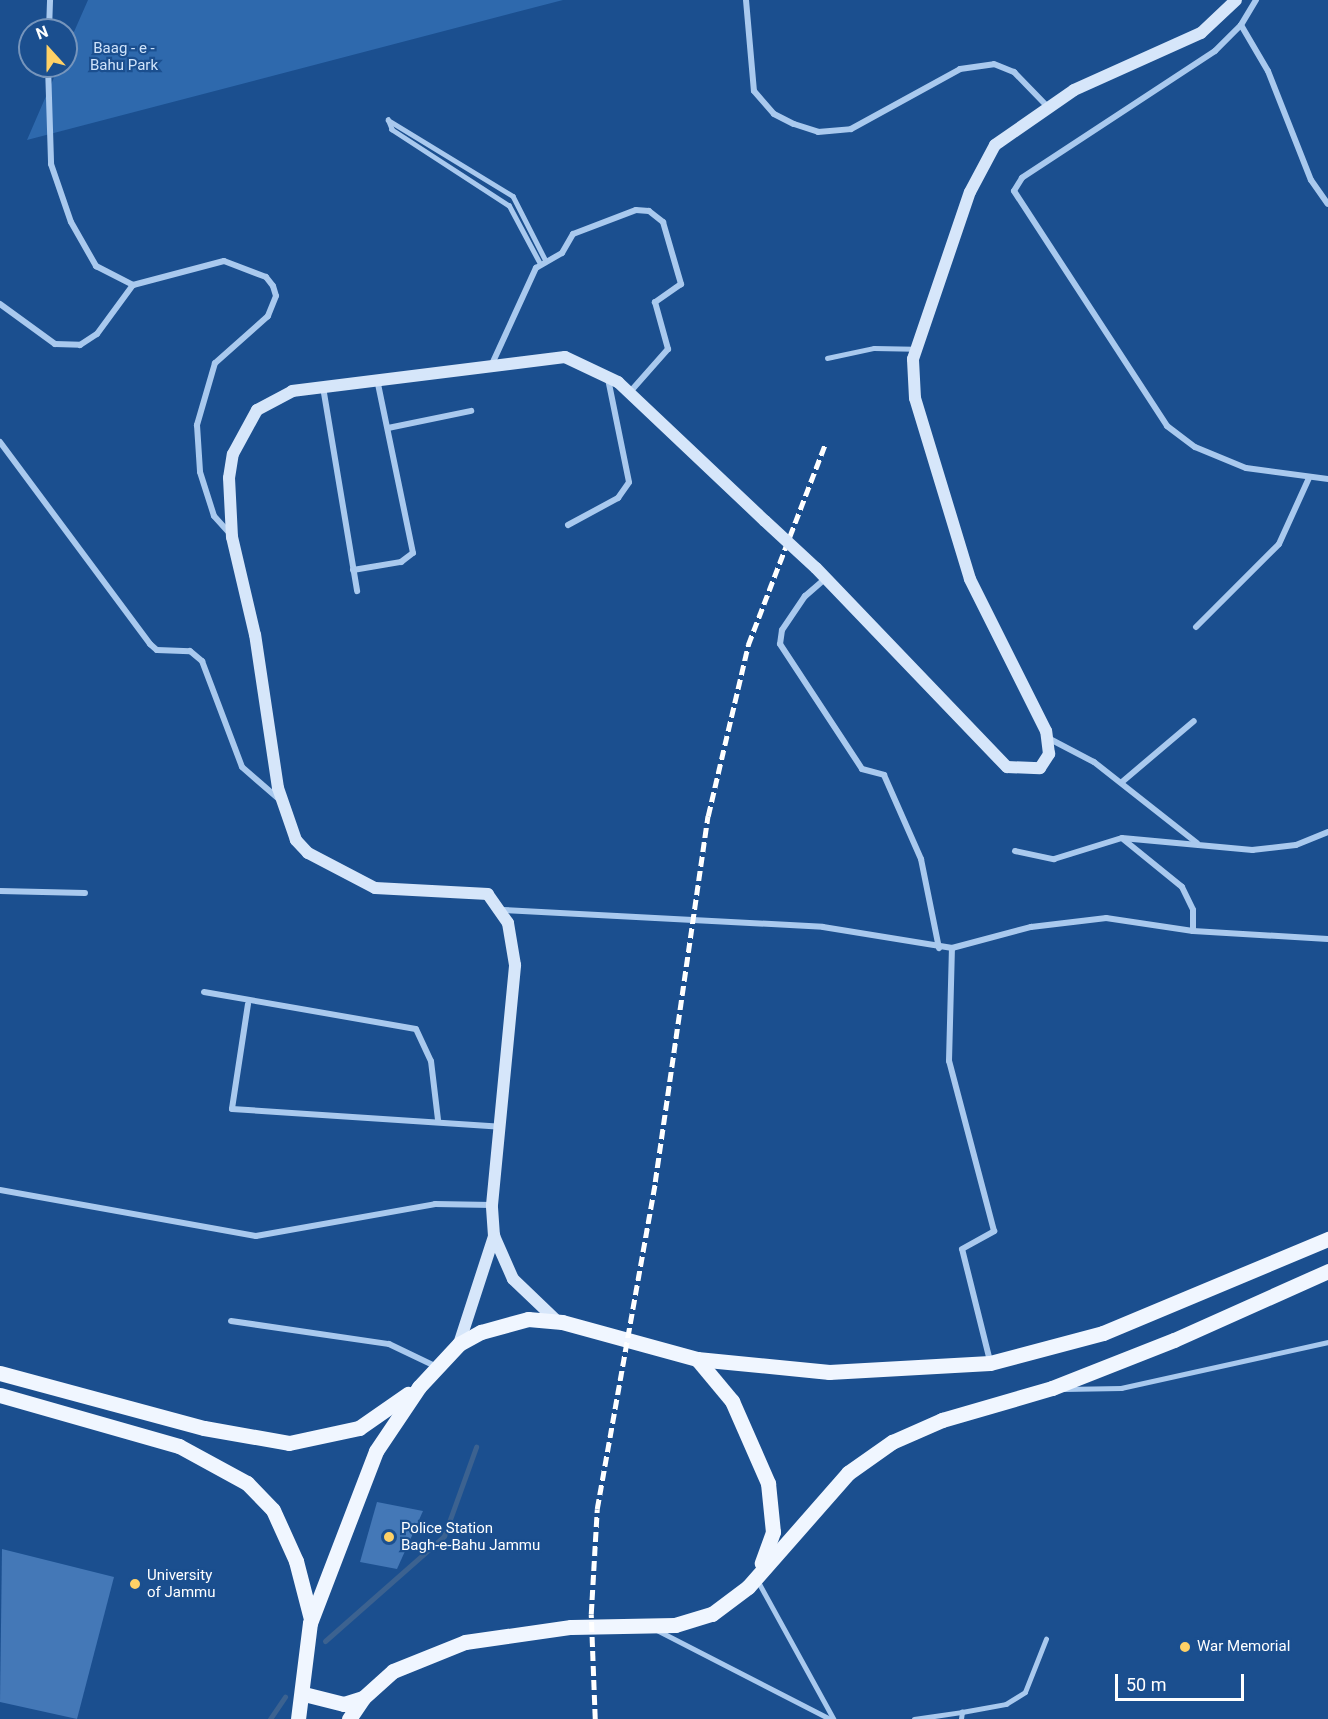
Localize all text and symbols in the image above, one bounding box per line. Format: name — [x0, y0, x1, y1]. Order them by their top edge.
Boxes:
north arrow — [18, 18, 78, 78]
text: N — [33, 22, 51, 43]
park label: Baag - e - Bahu Park — [90, 39, 158, 74]
place label: Police Station Bagh-e-Bahu Jammu — [401, 1519, 540, 1554]
marker: Police Station Bagh-e-Bahu Jammu — [382, 1530, 396, 1544]
place label: University of Jammu — [147, 1566, 216, 1601]
marker: University of Jammu — [128, 1577, 142, 1591]
place label: War Memorial — [1197, 1638, 1290, 1656]
marker: War Memorial — [1178, 1640, 1192, 1654]
scale bar — [1118, 1662, 1247, 1700]
text: 50 m — [1126, 1674, 1166, 1695]

